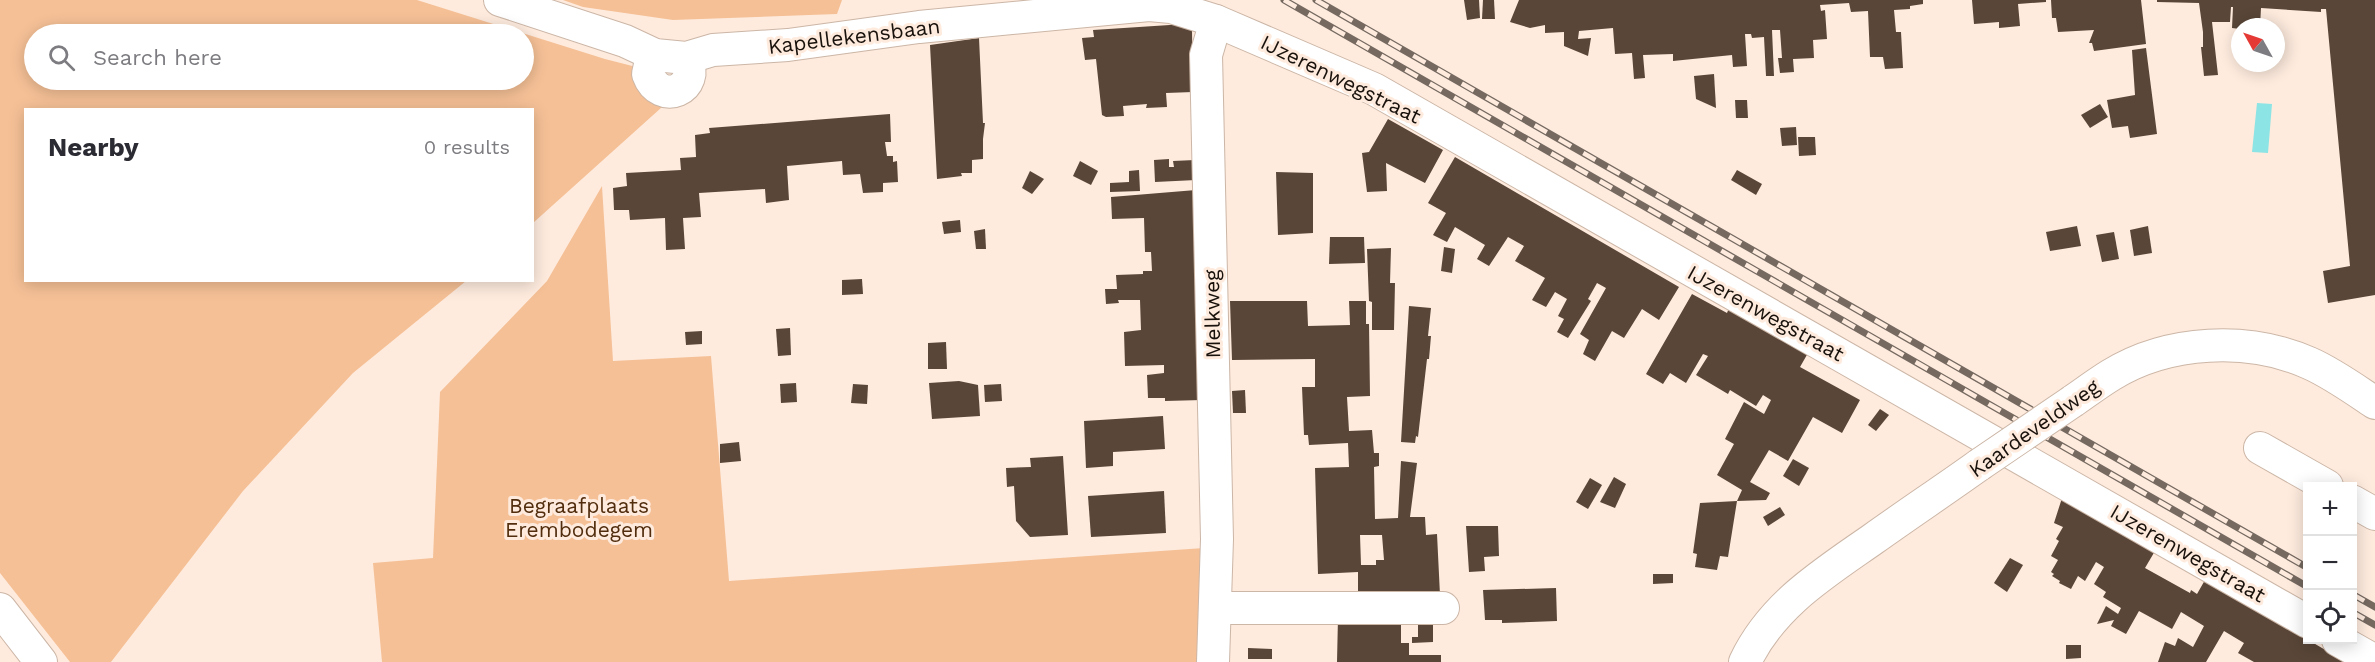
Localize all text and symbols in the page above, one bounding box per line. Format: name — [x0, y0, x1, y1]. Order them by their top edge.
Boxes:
street label: Kapellekensbaan — [766, 13, 942, 59]
north arrow — [2231, 18, 2285, 72]
search box — [24, 24, 534, 90]
street label: IJzerenwegstraat — [1257, 29, 1425, 129]
icon: search — [45, 41, 78, 74]
text: Search here — [93, 45, 222, 70]
text: Nearby — [48, 132, 139, 162]
text: 0 results — [424, 135, 510, 159]
street label: IJzerenwegstraat — [1683, 260, 1849, 366]
street label: Melkweg — [1199, 269, 1225, 359]
street label: Kaardeveldweg — [1964, 373, 2105, 482]
map controls — [2303, 482, 2357, 644]
button: + — [2303, 482, 2357, 536]
park label: Begraafplaats Erembodegem — [505, 493, 653, 542]
street label: IJzerenwegstraat — [2106, 498, 2270, 608]
button: − — [2303, 536, 2357, 590]
button: locate — [2303, 590, 2357, 644]

